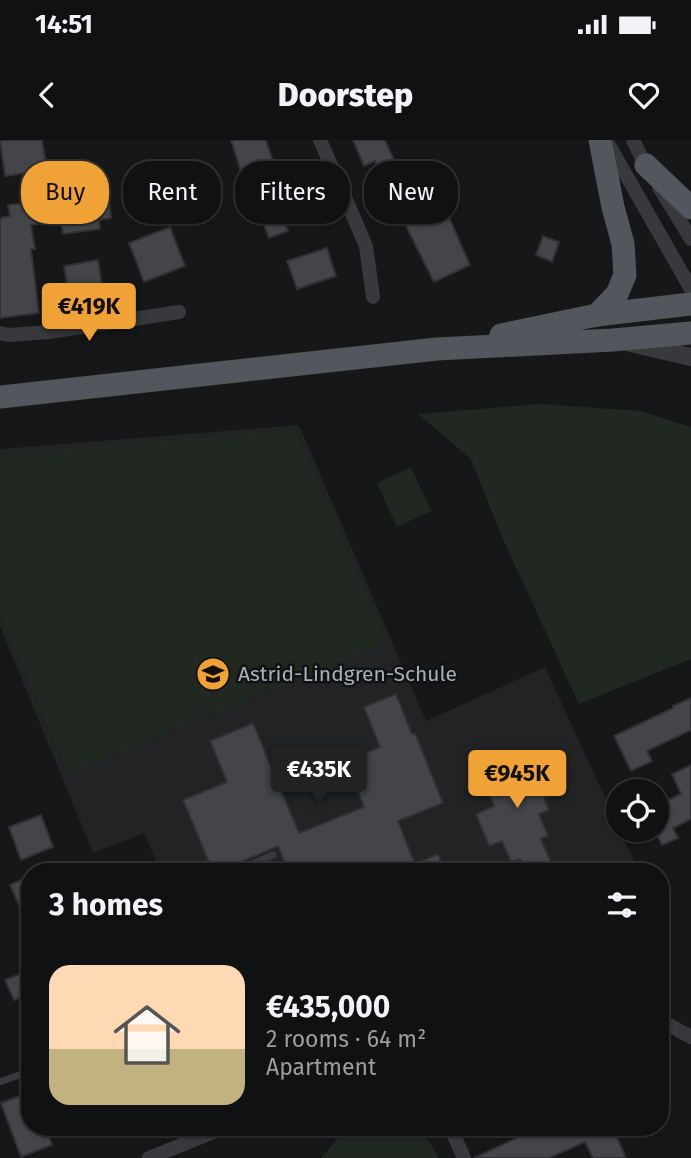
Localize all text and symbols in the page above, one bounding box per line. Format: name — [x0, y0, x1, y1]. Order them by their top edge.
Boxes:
text: 14:51 — [35, 9, 93, 40]
icon: back — [28, 76, 66, 114]
text: Doorstep — [278, 76, 413, 114]
icon: heart — [625, 76, 663, 114]
chip: Buy — [21, 161, 109, 224]
chip: Rent — [123, 161, 221, 224]
chip: Filters — [235, 161, 350, 224]
chip: New — [364, 161, 458, 224]
pin: €419K — [40, 284, 138, 343]
text: €419K — [58, 292, 120, 320]
school or university icon: Astrid-Lindgren-Schule — [194, 655, 232, 693]
place label: Astrid-Lindgren-Schule — [238, 661, 457, 687]
pin: €435K — [270, 746, 368, 806]
pin: €945K — [468, 750, 566, 810]
text: €435K — [287, 755, 351, 783]
text: €945K — [484, 759, 550, 787]
map controls — [606, 779, 669, 842]
button: locate — [606, 779, 669, 842]
icon: filters — [603, 886, 641, 924]
text: 3 homes — [49, 887, 163, 923]
text: €435,000 — [266, 989, 390, 1025]
icon: home — [105, 993, 189, 1077]
text: 2 rooms · 64 m² — [266, 1025, 426, 1053]
text: Apartment — [266, 1053, 376, 1081]

